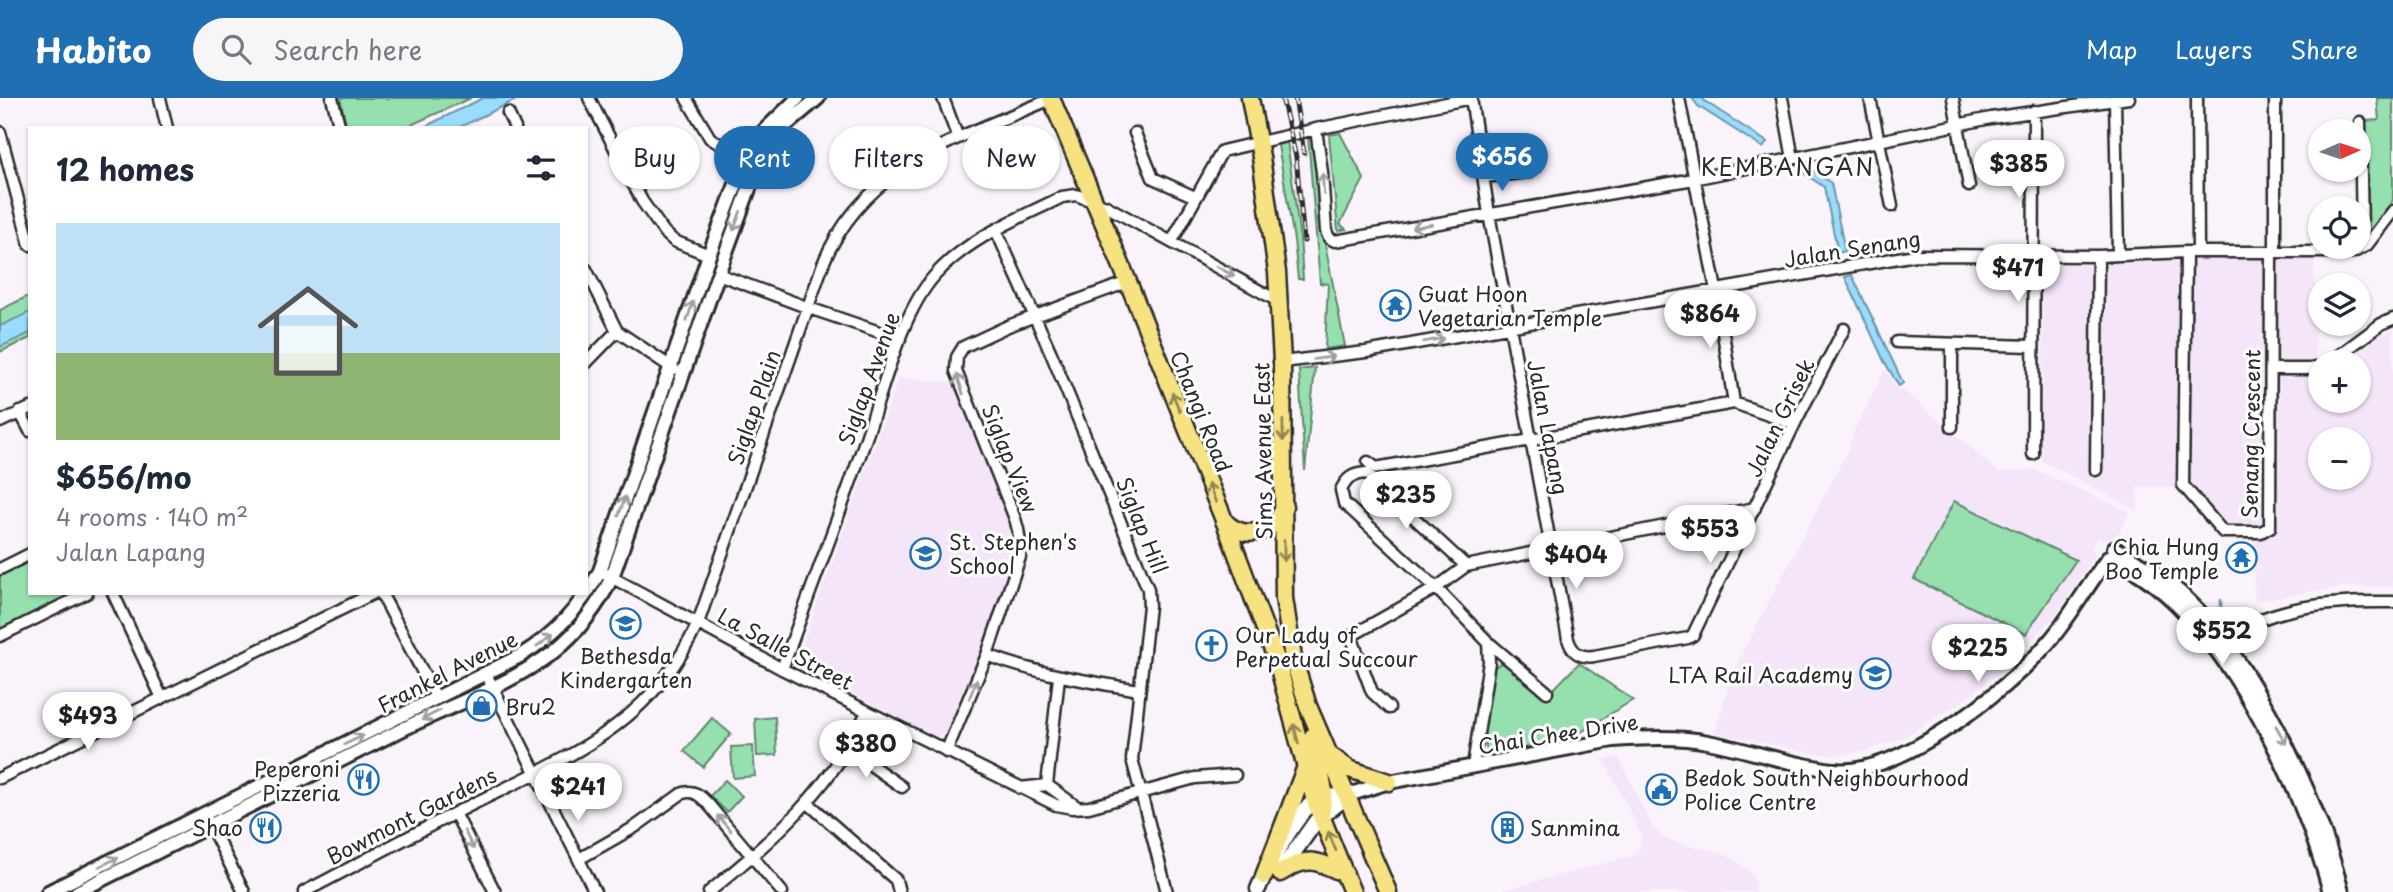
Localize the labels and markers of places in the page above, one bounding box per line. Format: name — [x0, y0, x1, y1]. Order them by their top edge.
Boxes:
pin: $656 — [1461, 134, 1543, 193]
pin: $385 — [1978, 140, 2060, 200]
pin: $471 — [1977, 244, 2059, 304]
place label: Guat Hoon Vegetarian Temple — [1418, 277, 1603, 333]
temple icon: Guat Hoon Vegetarian Temple — [1378, 288, 1412, 322]
pin: $864 — [1669, 290, 1751, 350]
pin: $235 — [1365, 472, 1447, 531]
pin: $553 — [1669, 505, 1751, 565]
place label: St. Stephen's School — [949, 525, 1077, 581]
place label: Chia Hung Boo Temple — [2104, 530, 2219, 586]
pin: $404 — [1535, 532, 1617, 591]
school or university icon: St. Stephen's School — [909, 536, 943, 570]
temple icon: Chia Hung Boo Temple — [2225, 541, 2259, 575]
school or university icon: Bethesda Kindergarten — [609, 606, 643, 640]
pin: $552 — [2181, 608, 2263, 667]
place label: Our Lady of Perpetual Succour — [1235, 618, 1418, 674]
pin: $225 — [1937, 624, 2019, 684]
church icon: Our Lady of Perpetual Succour — [1195, 629, 1229, 663]
place label: Bethesda Kindergarten — [560, 639, 692, 695]
school or university icon: LTA Rail Academy — [1859, 657, 1893, 691]
place label: LTA Rail Academy — [1668, 658, 1853, 690]
shop icon: Bru2 — [465, 689, 499, 723]
place label: Bru2 — [505, 690, 556, 722]
pin: $493 — [47, 692, 129, 752]
pin: $380 — [825, 720, 907, 780]
place label: Peperoni Pizzeria — [254, 752, 341, 808]
place label: Bedok South Neighbourhood Police Centre — [1684, 761, 1969, 817]
restaurant icon: Peperoni Pizzeria — [346, 763, 380, 797]
pin: $241 — [537, 764, 619, 823]
public building icon: Bedok South Neighbourhood Police Centre — [1644, 772, 1678, 806]
restaurant icon: Shao — [249, 810, 283, 844]
building icon: Sanmina — [1490, 810, 1524, 844]
place label: Shao — [192, 811, 243, 843]
place label: Sanmina — [1530, 811, 1621, 843]

